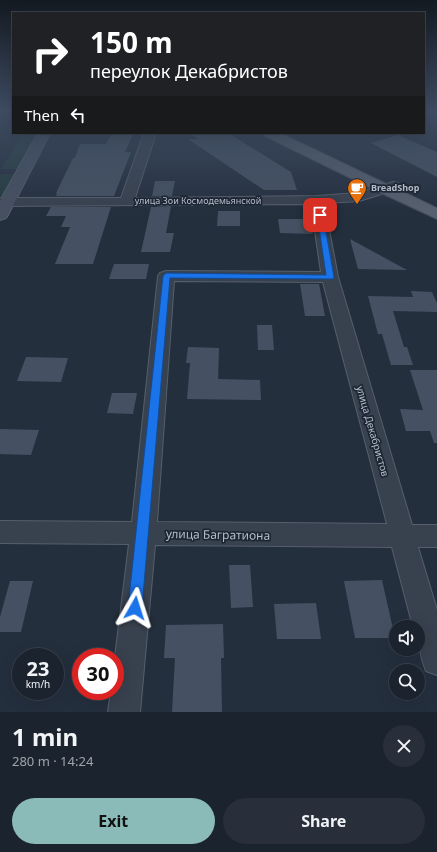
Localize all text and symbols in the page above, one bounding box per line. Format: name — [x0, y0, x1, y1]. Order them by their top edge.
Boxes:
text: 150 m — [90, 23, 173, 61]
icon: right — [24, 28, 76, 80]
text: переулок Декабристов — [90, 59, 288, 83]
icon: left — [67, 104, 89, 126]
text: Then — [24, 105, 59, 125]
cafe icon: BreadShop — [346, 177, 368, 205]
place label: BreadShop — [371, 181, 420, 194]
street label: улица Зои Космодемьянской — [135, 194, 261, 207]
pin — [303, 198, 337, 232]
icon: arrive — [309, 204, 331, 226]
street label: улица Декабристов — [353, 384, 393, 478]
street label: улица Багратиона — [166, 525, 270, 544]
position arrow — [114, 587, 156, 629]
map controls — [389, 620, 425, 700]
button: sound — [389, 620, 425, 656]
speed limit sign: 30 — [72, 648, 124, 700]
text: 23 — [27, 655, 49, 682]
button: search — [389, 664, 425, 700]
text: km/h — [26, 677, 50, 691]
text: 1 min — [12, 720, 78, 753]
button: close — [383, 725, 425, 767]
text: 280 m · 14:24 — [12, 752, 93, 770]
button: Exit — [12, 798, 215, 844]
button: Share — [223, 798, 425, 844]

